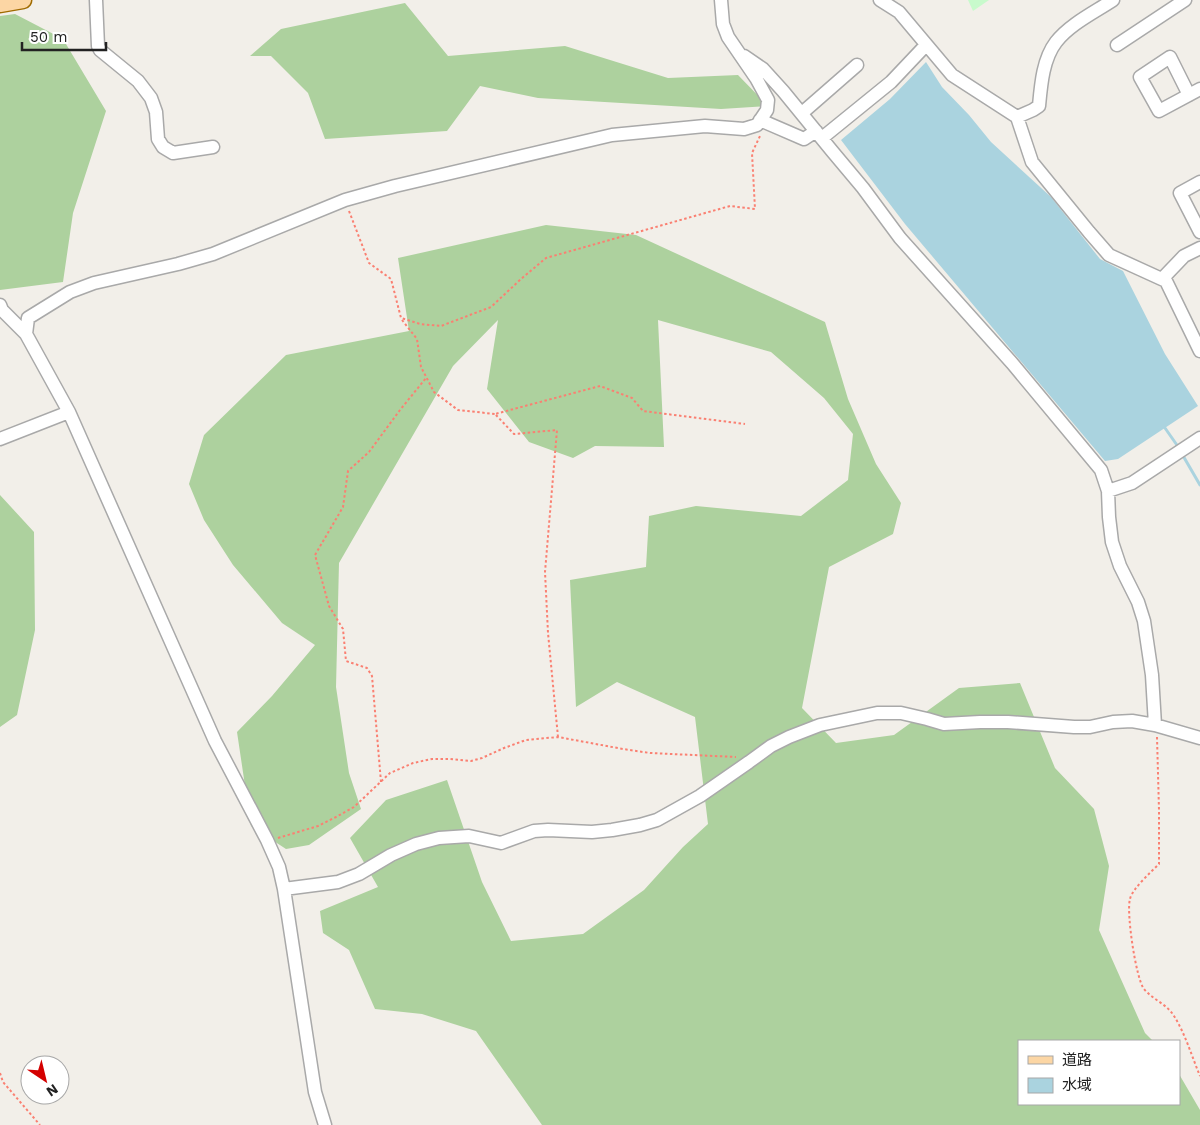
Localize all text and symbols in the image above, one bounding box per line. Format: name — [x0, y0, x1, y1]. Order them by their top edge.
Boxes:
scale bar — [22, 20, 106, 52]
text: 50 m — [30, 28, 67, 46]
legend — [1018, 1040, 1180, 1105]
text: 道路 — [1062, 1051, 1092, 1069]
north arrow — [20, 1055, 70, 1105]
text: 水域 — [1062, 1076, 1092, 1094]
text: N — [44, 1081, 61, 1100]

